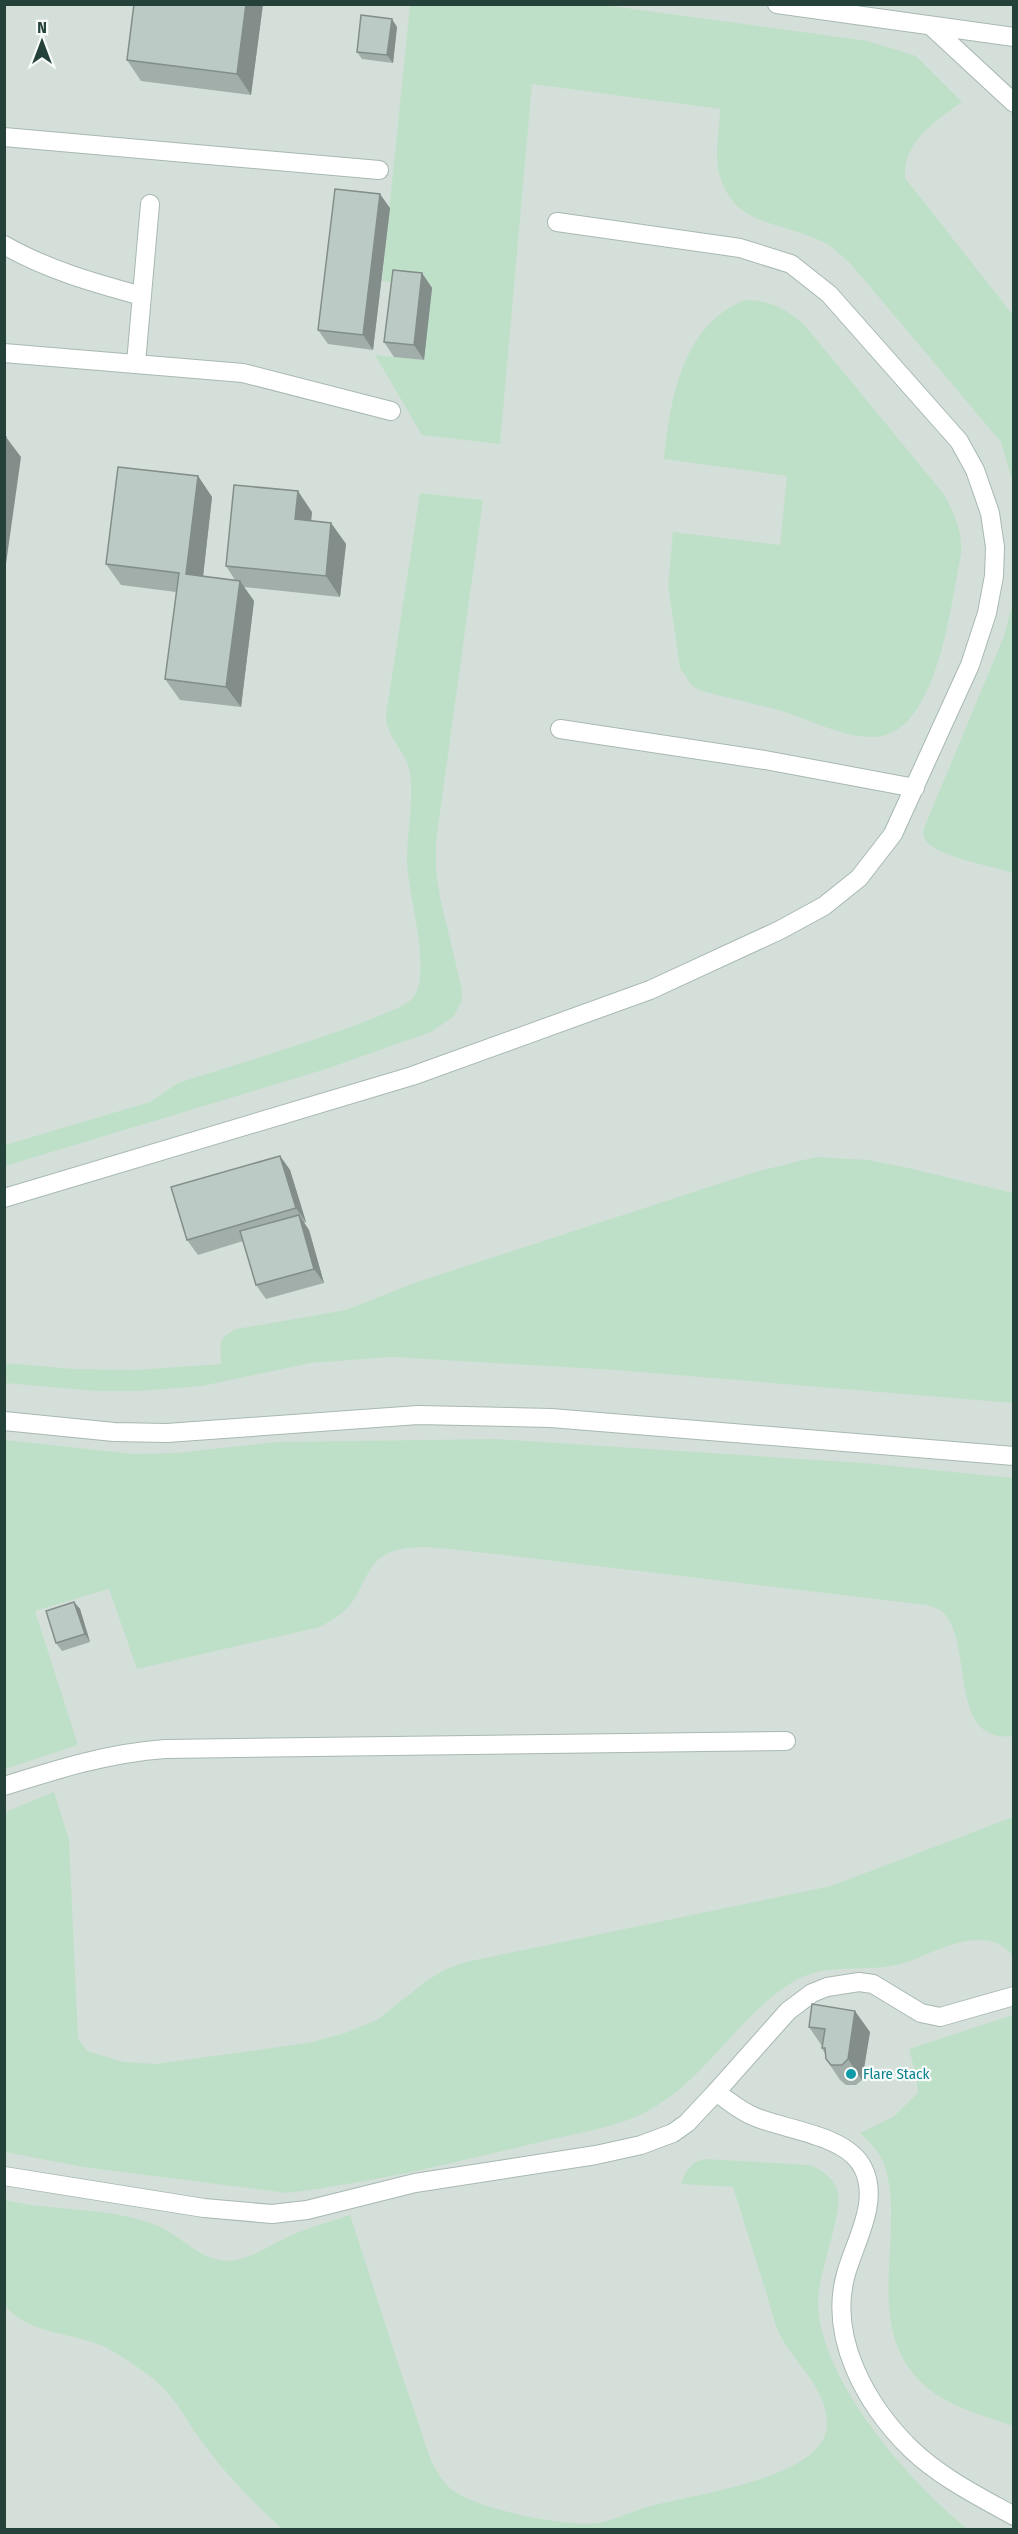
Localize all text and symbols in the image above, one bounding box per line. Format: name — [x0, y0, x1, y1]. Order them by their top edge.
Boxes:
north arrow — [12, 12, 72, 72]
text: N — [37, 18, 47, 37]
place label: Flare Stack — [863, 2065, 929, 2083]
marker: Flare Stack — [844, 2067, 858, 2081]

